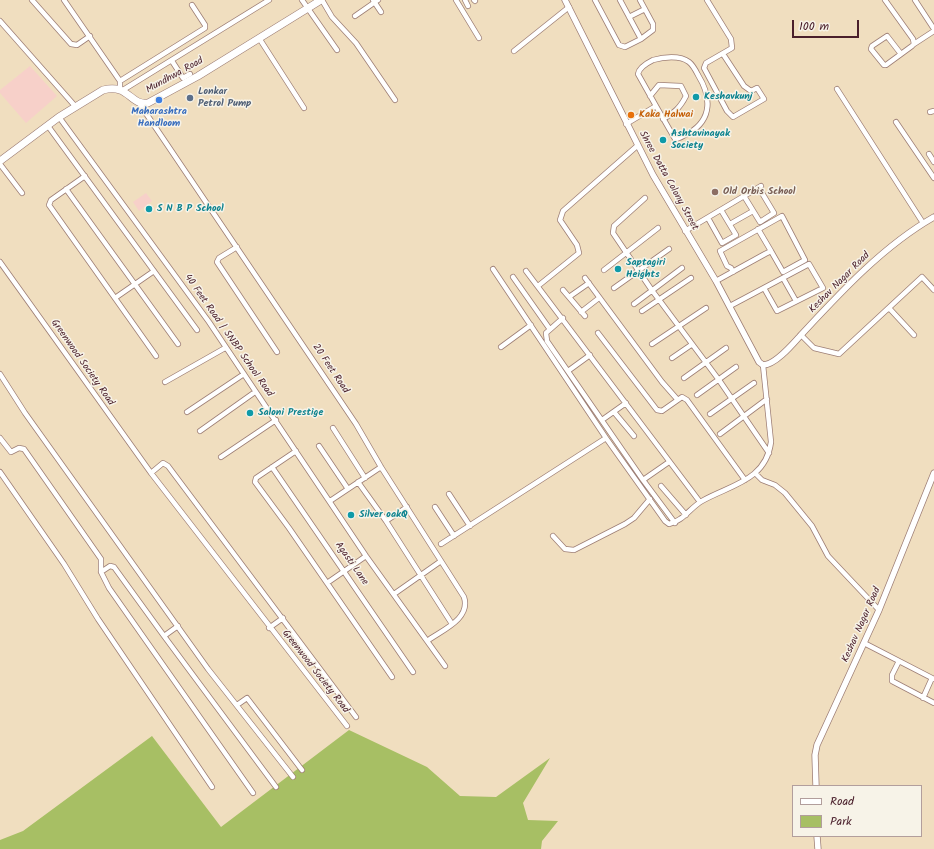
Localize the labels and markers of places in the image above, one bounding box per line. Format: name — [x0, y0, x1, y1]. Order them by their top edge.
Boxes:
place label: Lonkar Petrol Pump — [198, 86, 251, 110]
place label: Keshavkunj — [704, 91, 752, 103]
marker: Keshavkunj — [691, 92, 701, 102]
marker: Lonkar Petrol Pump — [185, 93, 195, 103]
marker: Maharashtra Handloom — [154, 95, 164, 105]
place label: Maharashtra Handloom — [131, 106, 187, 130]
place label: Kaka Halwai — [639, 109, 693, 121]
marker: Kaka Halwai — [626, 110, 636, 120]
place label: Ashtavinayak Society — [671, 128, 730, 152]
marker: Ashtavinayak Society — [658, 135, 668, 145]
place label: Old Orbis School — [723, 186, 796, 198]
marker: Old Orbis School — [710, 187, 720, 197]
place label: S N B P School — [157, 203, 224, 215]
marker: S N B P School — [144, 204, 154, 214]
place label: Saptagiri Heights — [626, 257, 665, 280]
marker: Saptagiri Heights — [613, 264, 623, 274]
place label: Saloni Prestige — [258, 407, 323, 419]
marker: Saloni Prestige — [245, 408, 255, 418]
place label: Silver oakQ — [359, 509, 408, 521]
marker: Silver oakQ — [346, 510, 356, 520]

